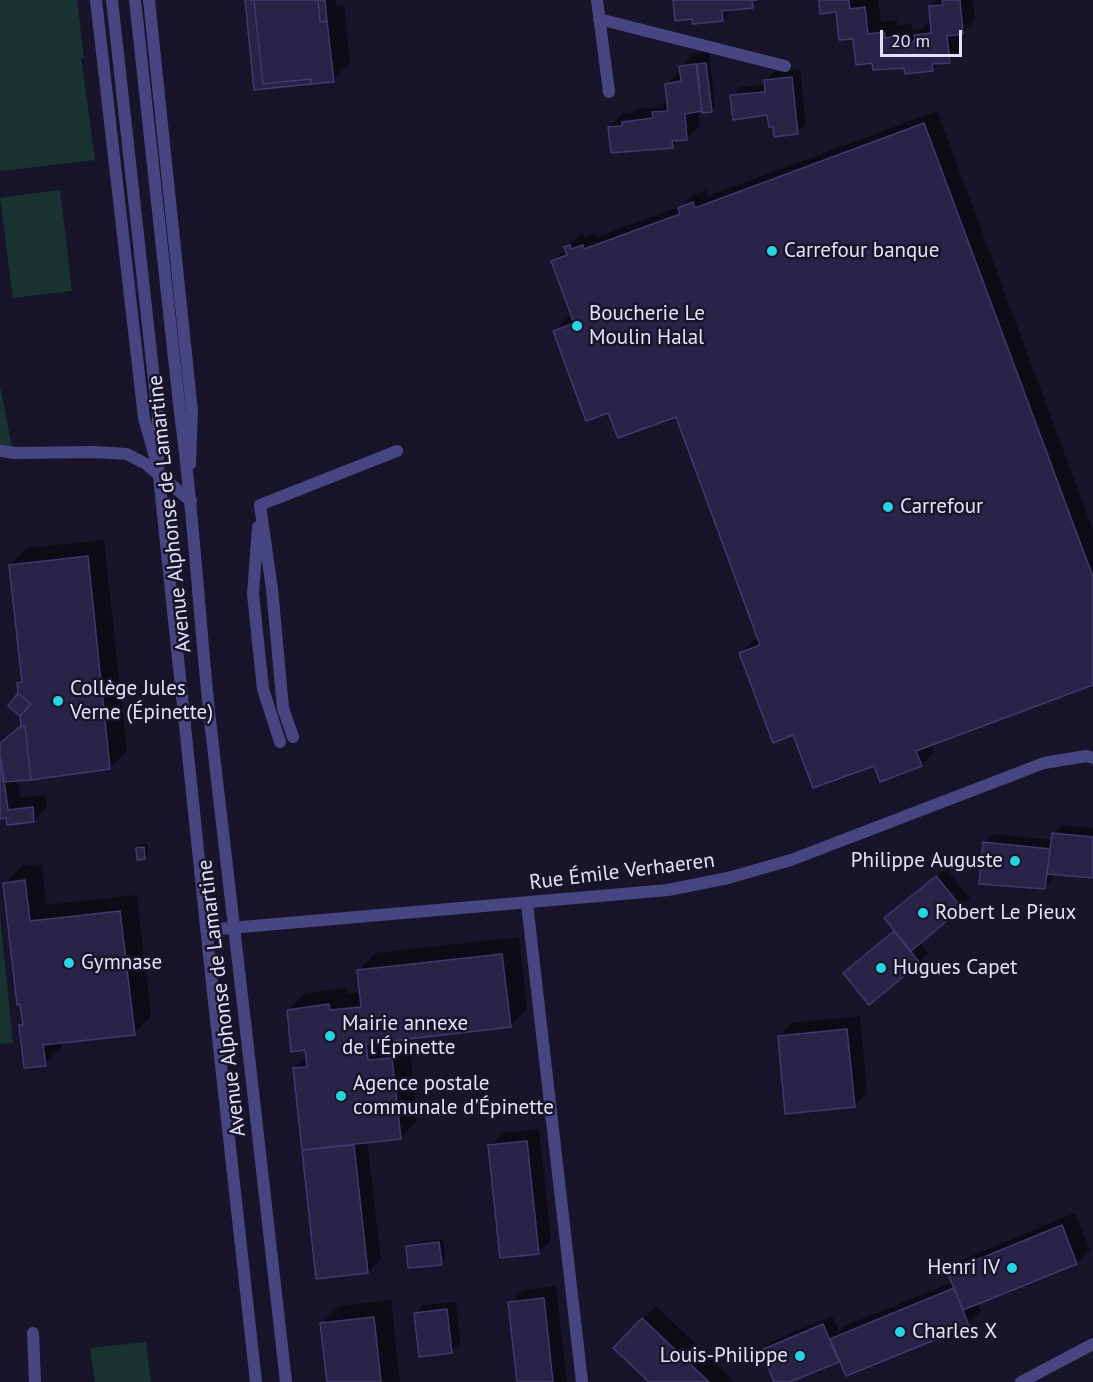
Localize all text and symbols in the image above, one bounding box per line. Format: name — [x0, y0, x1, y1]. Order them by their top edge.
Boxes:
scale bar — [883, 18, 966, 56]
text: 20 m — [891, 29, 930, 52]
place label: Carrefour banque — [784, 238, 939, 264]
marker: Carrefour banque — [765, 244, 779, 258]
place label: Boucherie Le Moulin Halal — [589, 301, 705, 351]
marker: Boucherie Le Moulin Halal — [570, 319, 584, 333]
street label: Avenue Alphonse de Lamartine — [143, 374, 197, 654]
place label: Carrefour — [900, 494, 983, 520]
marker: Carrefour — [881, 500, 895, 514]
place label: Collège Jules Verne (Épinette) — [70, 676, 213, 726]
marker: Collège Jules Verne (Épinette) — [51, 694, 65, 708]
street label: Rue Émile Verhaeren — [528, 848, 716, 896]
place label: Philippe Auguste — [851, 848, 1003, 874]
marker: Philippe Auguste — [1008, 854, 1022, 868]
street label: Avenue Alphonse de Lamartine — [193, 858, 251, 1138]
place label: Robert Le Pieux — [935, 900, 1076, 926]
marker: Robert Le Pieux — [916, 906, 930, 920]
place label: Gymnase — [81, 950, 162, 976]
place label: Hugues Capet — [893, 955, 1017, 981]
marker: Gymnase — [62, 956, 76, 970]
marker: Hugues Capet — [874, 961, 888, 975]
place label: Mairie annexe de l'Épinette — [342, 1011, 468, 1061]
marker: Mairie annexe de l'Épinette — [323, 1029, 337, 1043]
place label: Agence postale communale d'Épinette — [353, 1071, 554, 1121]
marker: Agence postale communale d'Épinette — [334, 1089, 348, 1103]
place label: Henri IV — [927, 1255, 1000, 1281]
marker: Henri IV — [1005, 1261, 1019, 1275]
place label: Charles X — [912, 1319, 997, 1345]
marker: Charles X — [893, 1325, 907, 1339]
place label: Louis-Philippe — [660, 1343, 788, 1369]
marker: Louis-Philippe — [793, 1349, 807, 1363]

